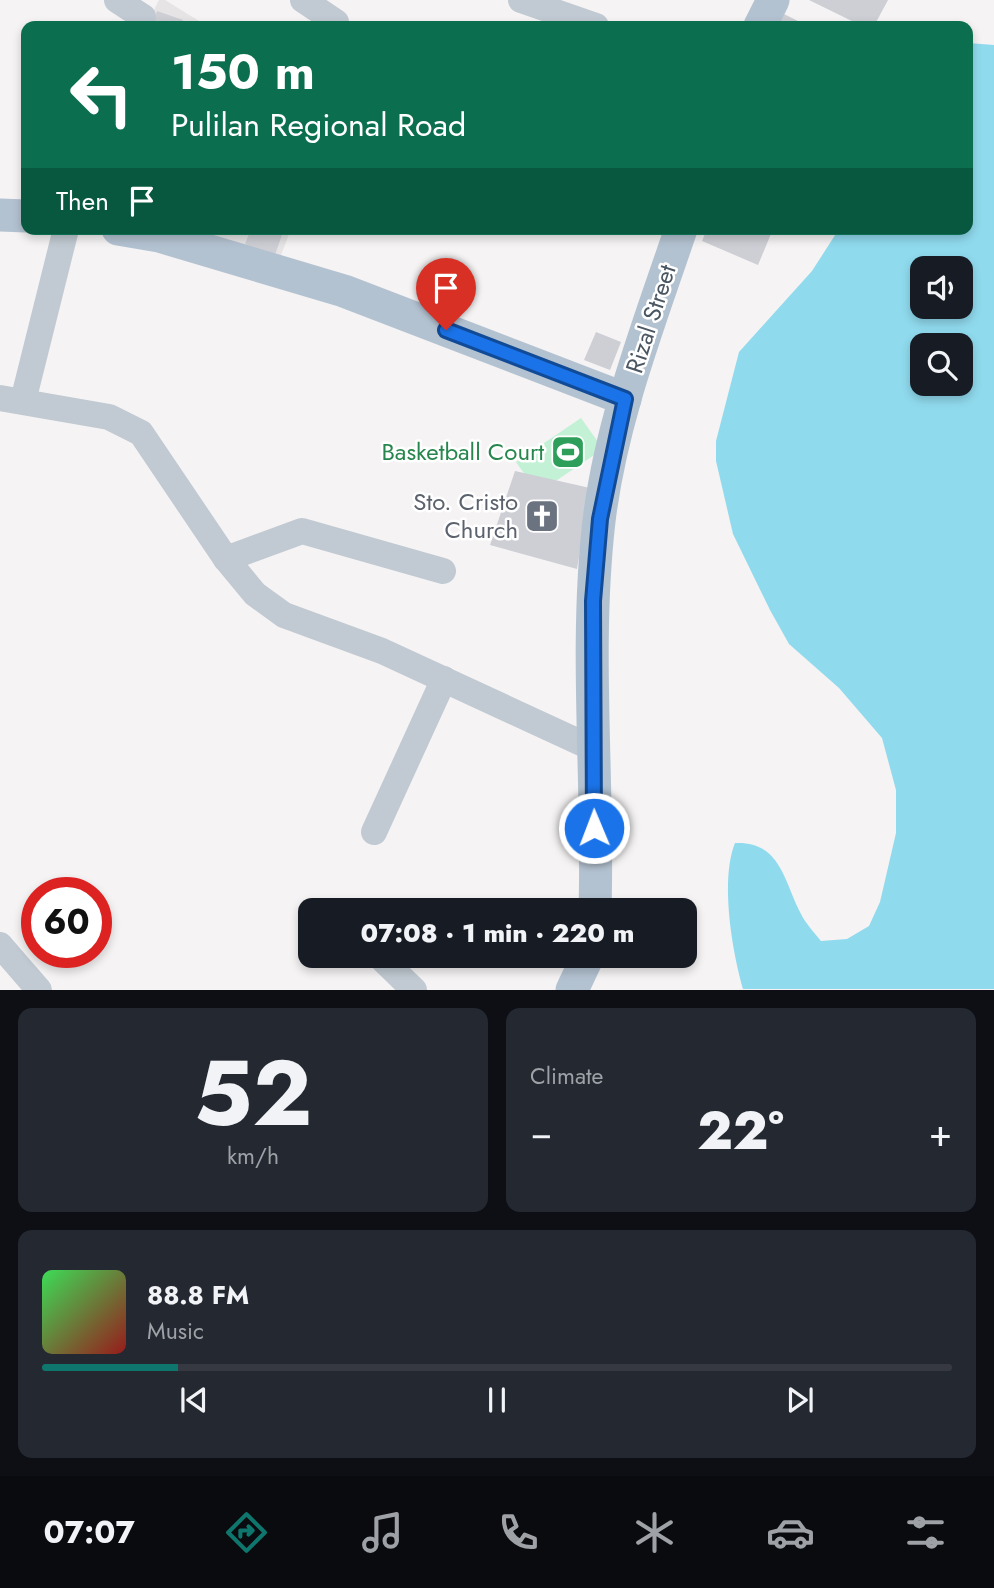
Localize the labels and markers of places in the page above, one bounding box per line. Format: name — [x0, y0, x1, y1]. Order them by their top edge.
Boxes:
pin — [416, 258, 476, 330]
sports icon: Basketball Court — [549, 433, 587, 471]
place label: Basketball Court — [381, 434, 544, 469]
place label: Sto. Cristo Church — [413, 484, 518, 547]
church icon: Sto. Cristo Church — [523, 497, 561, 535]

